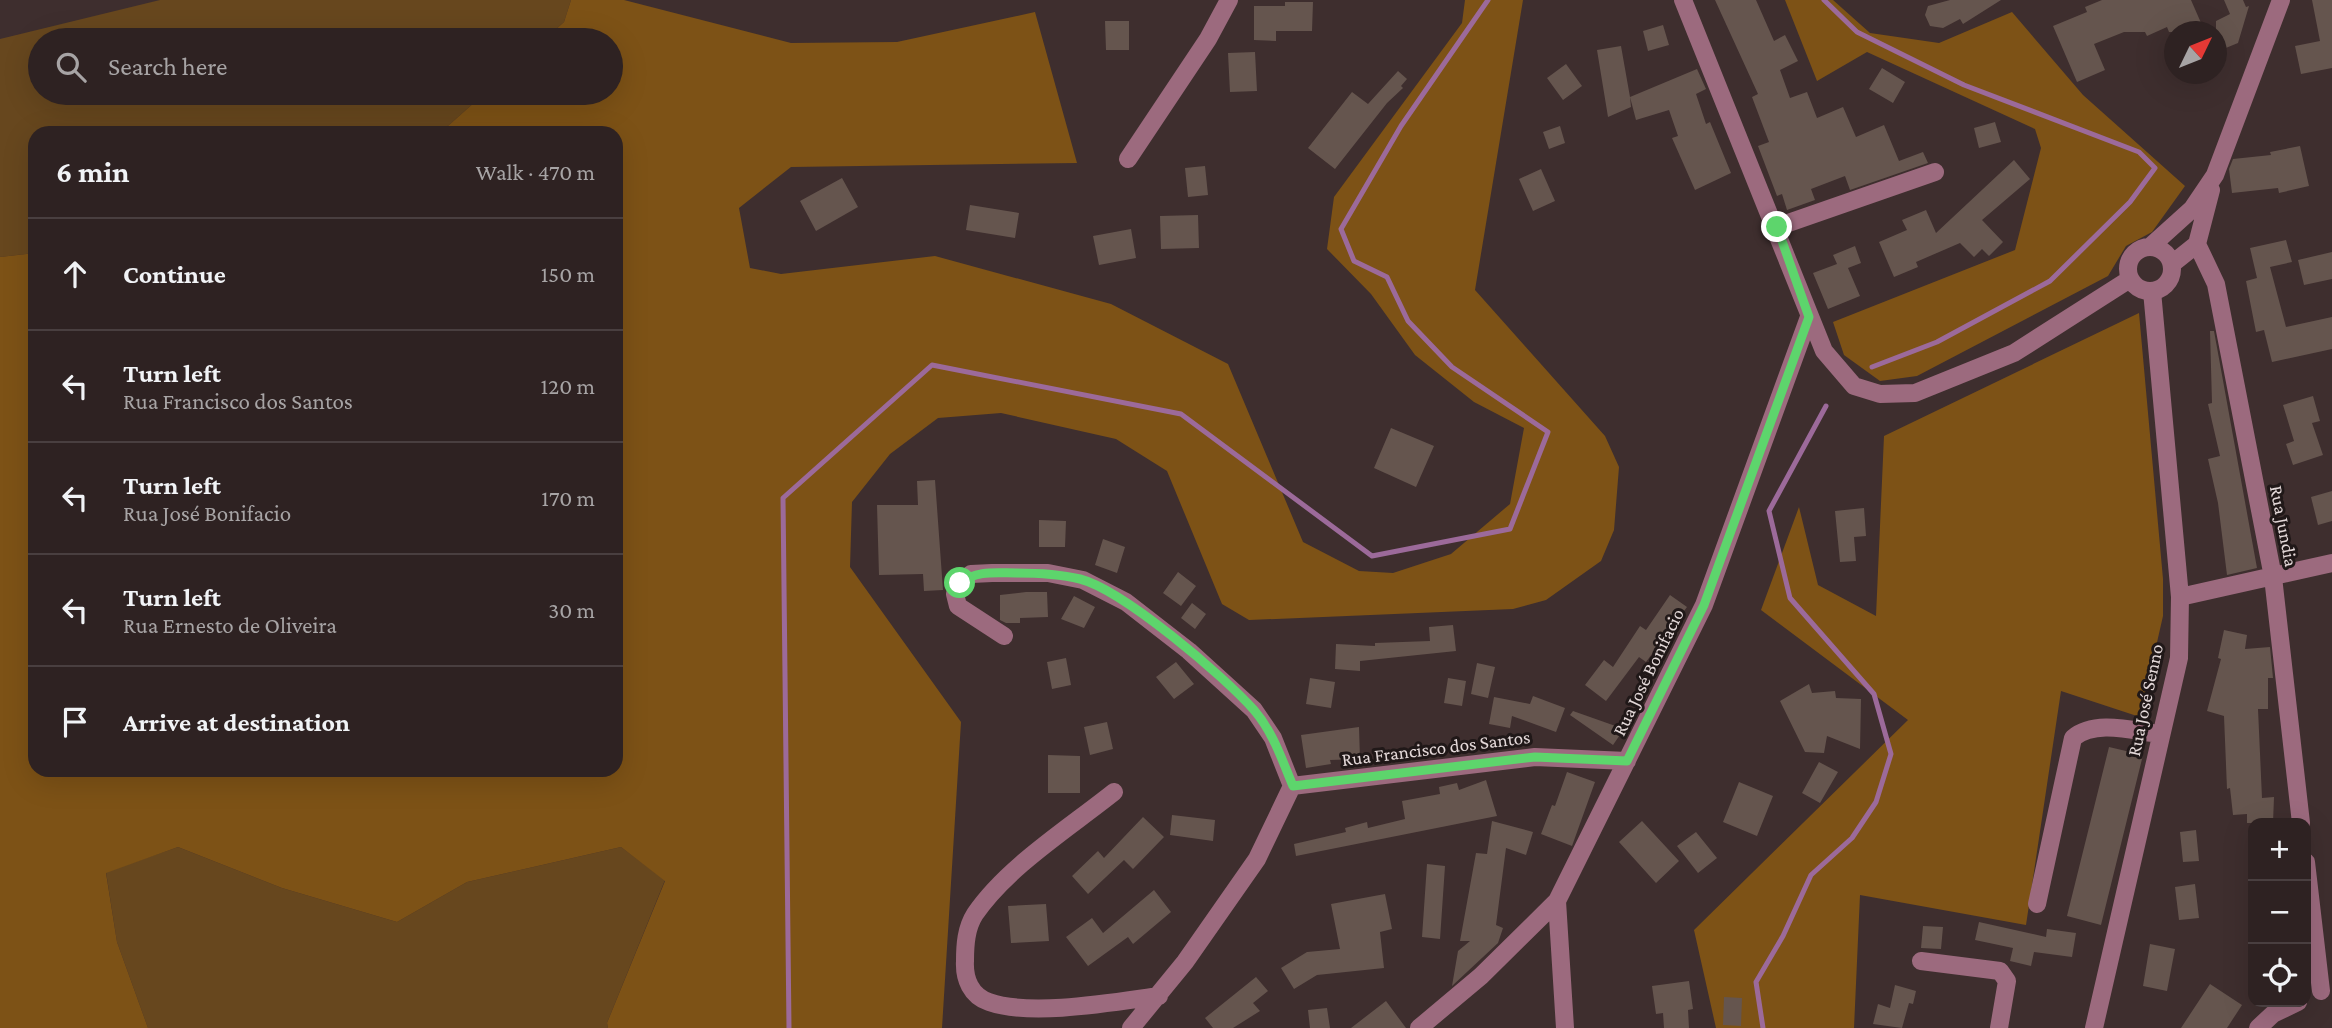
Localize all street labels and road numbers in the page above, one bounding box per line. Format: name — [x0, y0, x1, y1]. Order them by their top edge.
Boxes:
street label: Rua Jundia — [2266, 484, 2302, 569]
street label: Rua José Bonifacio — [1608, 605, 1688, 739]
street label: Rua José Senno — [2123, 642, 2167, 758]
street label: Rua Francisco dos Santos — [1340, 726, 1532, 770]

